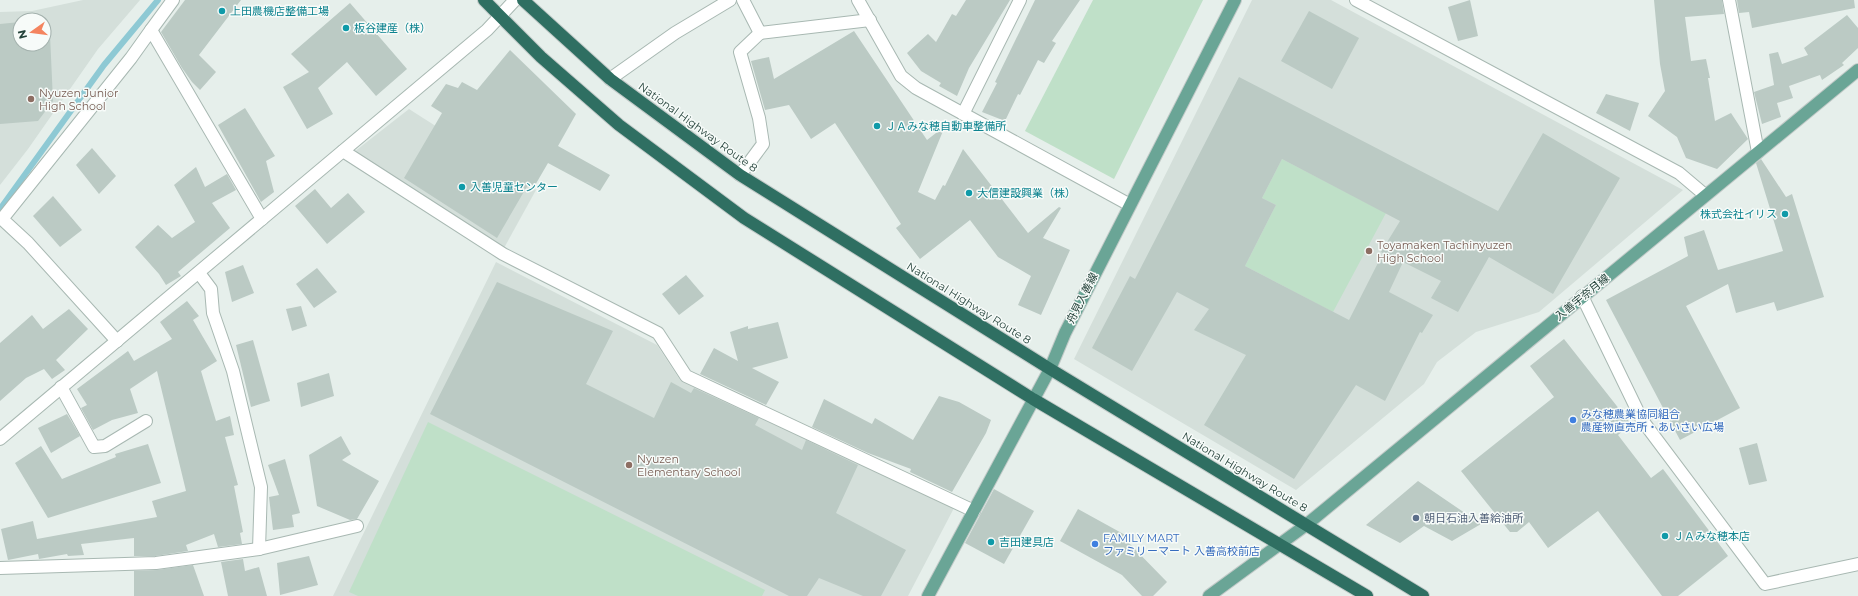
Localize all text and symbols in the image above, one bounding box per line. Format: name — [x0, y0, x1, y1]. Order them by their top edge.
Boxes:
place label: 上田農機店整備工場 — [230, 4, 329, 18]
marker: 上田農機店整備工場 — [217, 6, 227, 16]
north arrow — [12, 12, 52, 52]
place label: 板谷建産（株） — [354, 21, 431, 35]
marker: 板谷建産（株） — [341, 23, 351, 33]
text: N — [14, 28, 30, 40]
street label: National Highway Route 8 — [636, 79, 760, 175]
place label: Nyuzen Junior High School — [39, 86, 118, 113]
marker: Nyuzen Junior High School — [26, 94, 36, 104]
place label: ＪＡみな穂自動車整備所 — [885, 119, 1007, 133]
marker: ＪＡみな穂自動車整備所 — [872, 121, 882, 131]
place label: 入善児童センター — [470, 180, 558, 194]
marker: 入善児童センター — [457, 182, 467, 192]
place label: 大信建設興業（株） — [977, 186, 1076, 200]
marker: 大信建設興業（株） — [964, 188, 974, 198]
place label: 株式会社イリス — [1700, 207, 1777, 221]
marker: 株式会社イリス — [1780, 209, 1790, 219]
place label: Toyamaken Tachinyuzen High School — [1377, 238, 1512, 265]
marker: Toyamaken Tachinyuzen High School — [1364, 246, 1374, 256]
street label: National Highway Route 8 — [904, 259, 1034, 347]
street label: 舟見入善線 — [1063, 270, 1101, 326]
street label: 入善宇奈月線 — [1552, 271, 1612, 323]
place label: みな穂農業協同組合 農産物直売所・あいさい広場 — [1581, 407, 1724, 434]
marker: みな穂農業協同組合 農産物直売所・あいさい広場 — [1568, 415, 1578, 425]
street label: National Highway Route 8 — [1180, 429, 1310, 515]
place label: Nyuzen Elementary School — [637, 452, 741, 479]
marker: Nyuzen Elementary School — [624, 460, 634, 470]
place label: 朝日石油入善給油所 — [1424, 511, 1524, 525]
marker: 朝日石油入善給油所 — [1411, 513, 1421, 523]
place label: ＪＡみな穂本店 — [1673, 529, 1750, 543]
place label: FAMILY MART ファミリーマート 入善高校前店 — [1103, 531, 1260, 558]
marker: ＪＡみな穂本店 — [1660, 531, 1670, 541]
place label: 吉田建具店 — [999, 535, 1054, 549]
marker: 吉田建具店 — [986, 537, 996, 547]
marker: FAMILY MART ファミリーマート 入善高校前店 — [1090, 539, 1100, 549]

